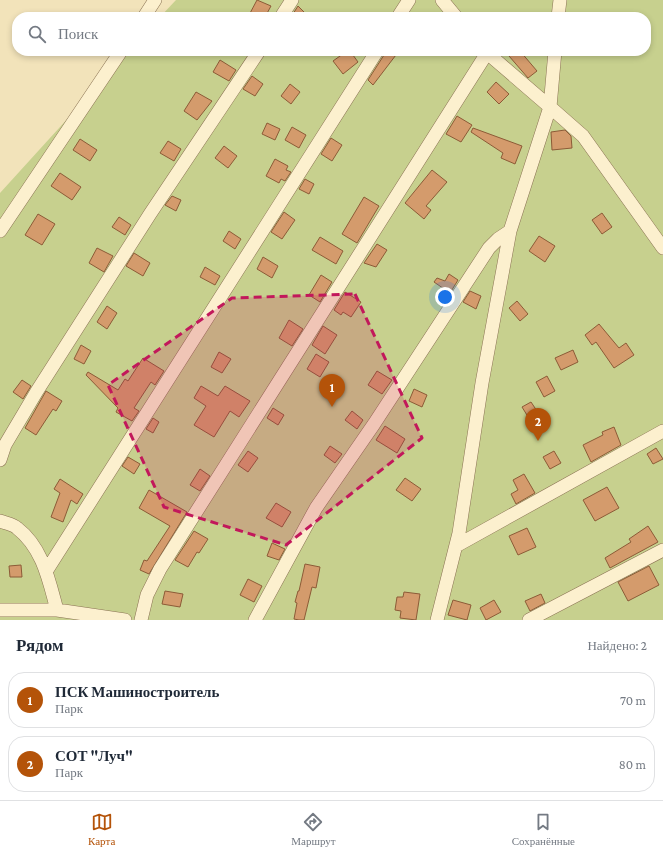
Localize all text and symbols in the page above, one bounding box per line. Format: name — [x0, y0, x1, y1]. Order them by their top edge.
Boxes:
search box — [12, 12, 651, 56]
icon: search — [26, 23, 48, 45]
text: Поиск — [58, 26, 98, 42]
your location — [435, 287, 455, 307]
pin: 1 — [319, 374, 345, 407]
pin: 2 — [525, 408, 551, 441]
text: Рядом — [16, 636, 64, 655]
text: Найдено: 2 — [587, 638, 647, 653]
text: ПСК Машиностроитель — [55, 684, 219, 700]
text: 1 — [28, 693, 32, 708]
text: 70 m — [620, 693, 646, 708]
text: Парк — [55, 701, 83, 716]
text: СОТ "Луч" — [55, 748, 133, 764]
text: 2 — [27, 757, 33, 772]
text: 80 m — [619, 757, 646, 772]
text: Парк — [55, 765, 83, 780]
tab: Карта — [88, 811, 115, 847]
tab: Маршрут — [291, 811, 336, 847]
tab: Сохранённые — [512, 811, 575, 847]

